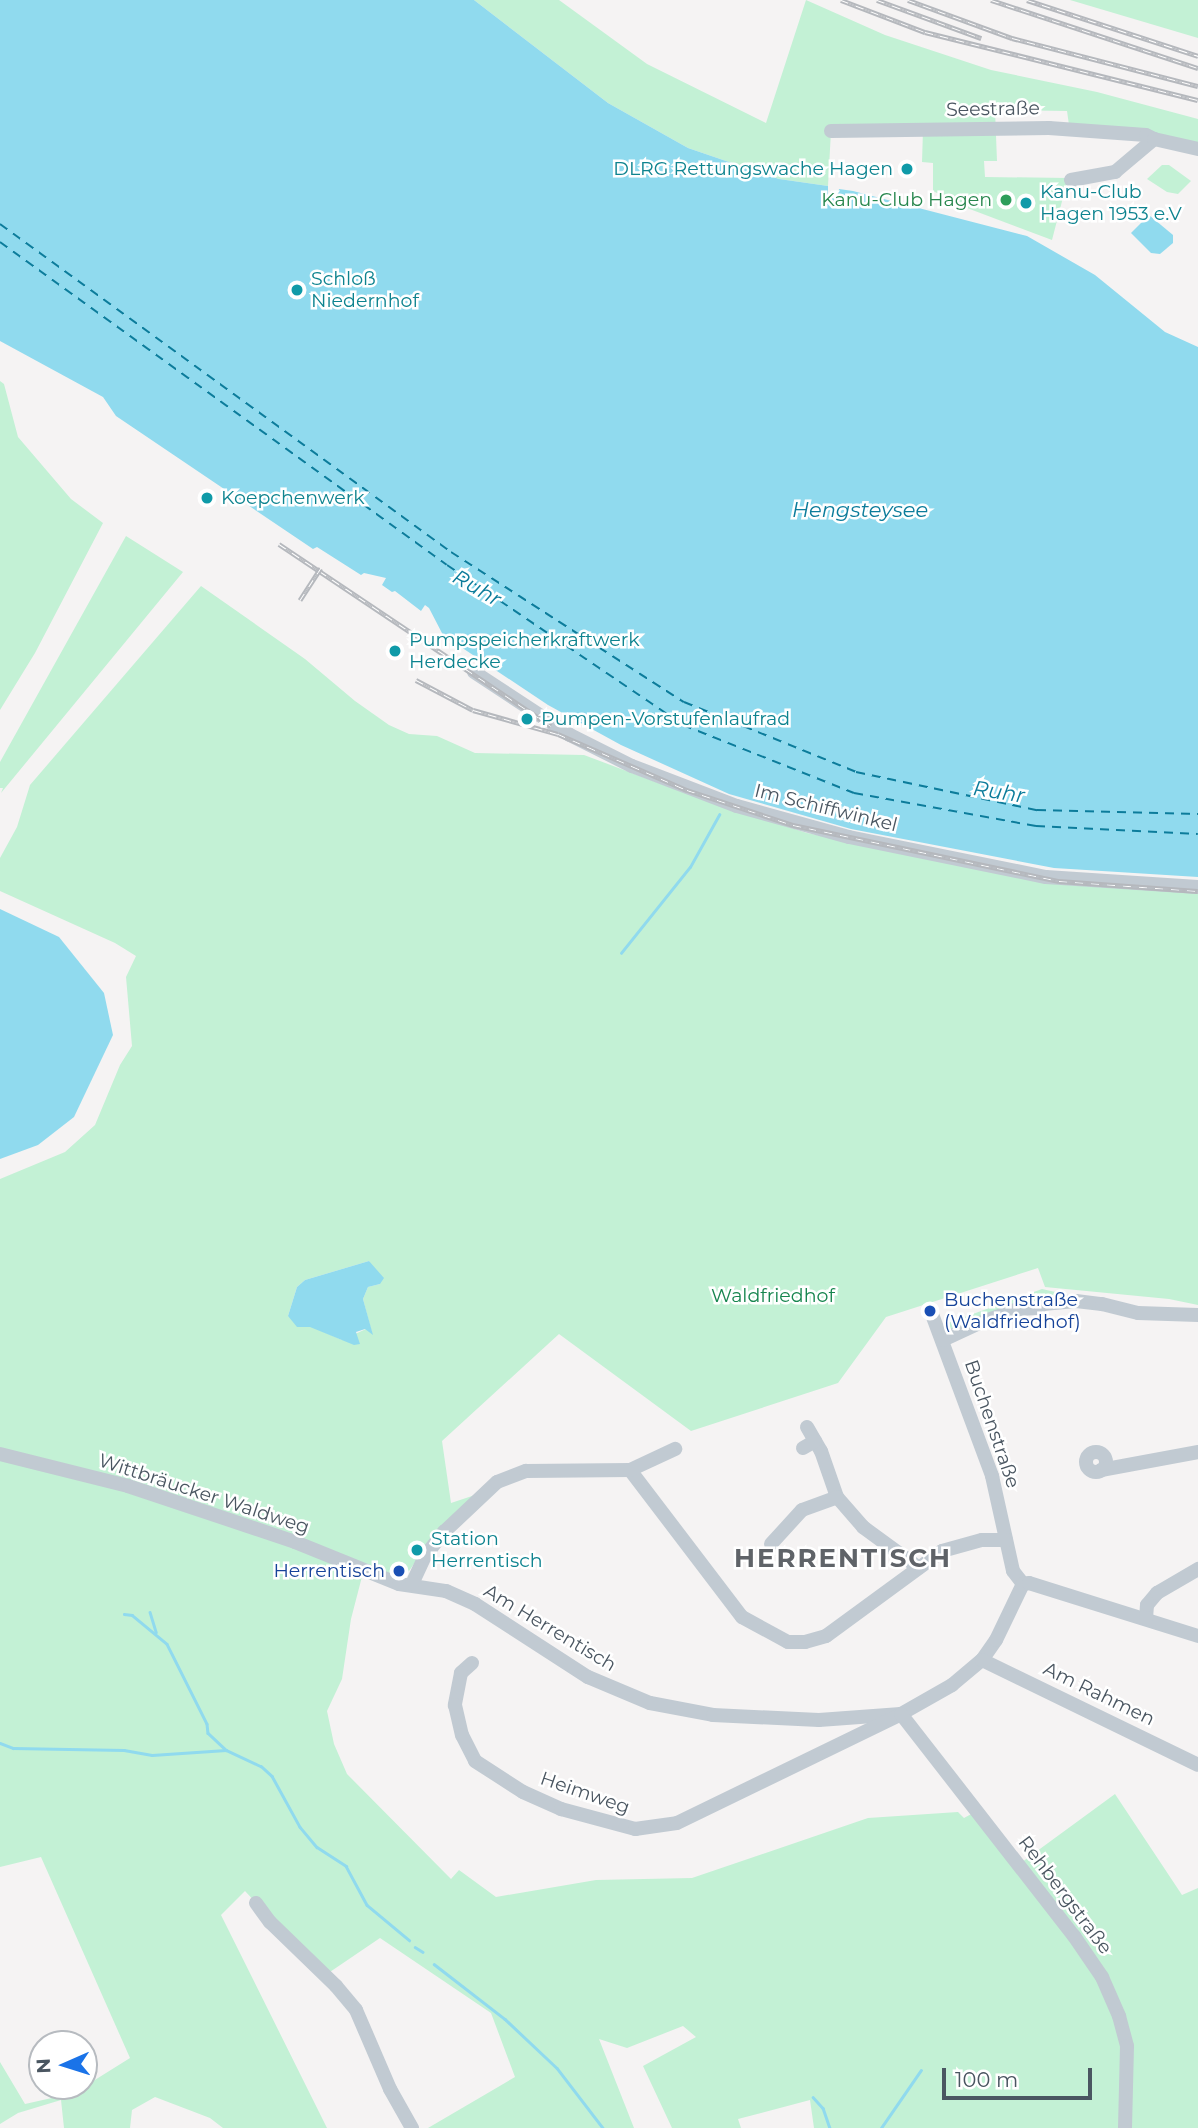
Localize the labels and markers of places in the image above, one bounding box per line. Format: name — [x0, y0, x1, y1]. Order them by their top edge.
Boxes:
place label: DLRG Rettungswache Hagen — [613, 158, 893, 180]
marker: DLRG Rettungswache Hagen — [899, 161, 915, 177]
place label: Kanu-Club Hagen 1953 e.V — [1040, 181, 1182, 225]
place label: Kanu-Club Hagen — [821, 189, 992, 211]
marker: Kanu-Club Hagen — [998, 192, 1014, 208]
marker: Kanu-Club Hagen 1953 e.V — [1018, 195, 1034, 211]
place label: Schloß Niedernhof — [311, 268, 419, 312]
marker: Schloß Niedernhof — [289, 282, 305, 298]
place label: Koepchenwerk — [221, 487, 365, 509]
marker: Koepchenwerk — [199, 490, 215, 506]
place label: Pumpspeicherkraftwerk Herdecke — [409, 629, 639, 673]
marker: Pumpspeicherkraftwerk Herdecke — [387, 643, 403, 659]
place label: Pumpen-Vorstufenlaufrad — [541, 708, 790, 730]
marker: Pumpen-Vorstufenlaufrad — [519, 711, 535, 727]
place label: Buchenstraße (Waldfriedhof) — [944, 1289, 1081, 1333]
marker: Buchenstraße (Waldfriedhof) — [922, 1303, 938, 1319]
place label: Station Herrentisch — [431, 1528, 543, 1572]
marker: Station Herrentisch — [409, 1542, 425, 1558]
place label: Herrentisch — [273, 1560, 385, 1582]
marker: Herrentisch — [391, 1563, 407, 1579]

